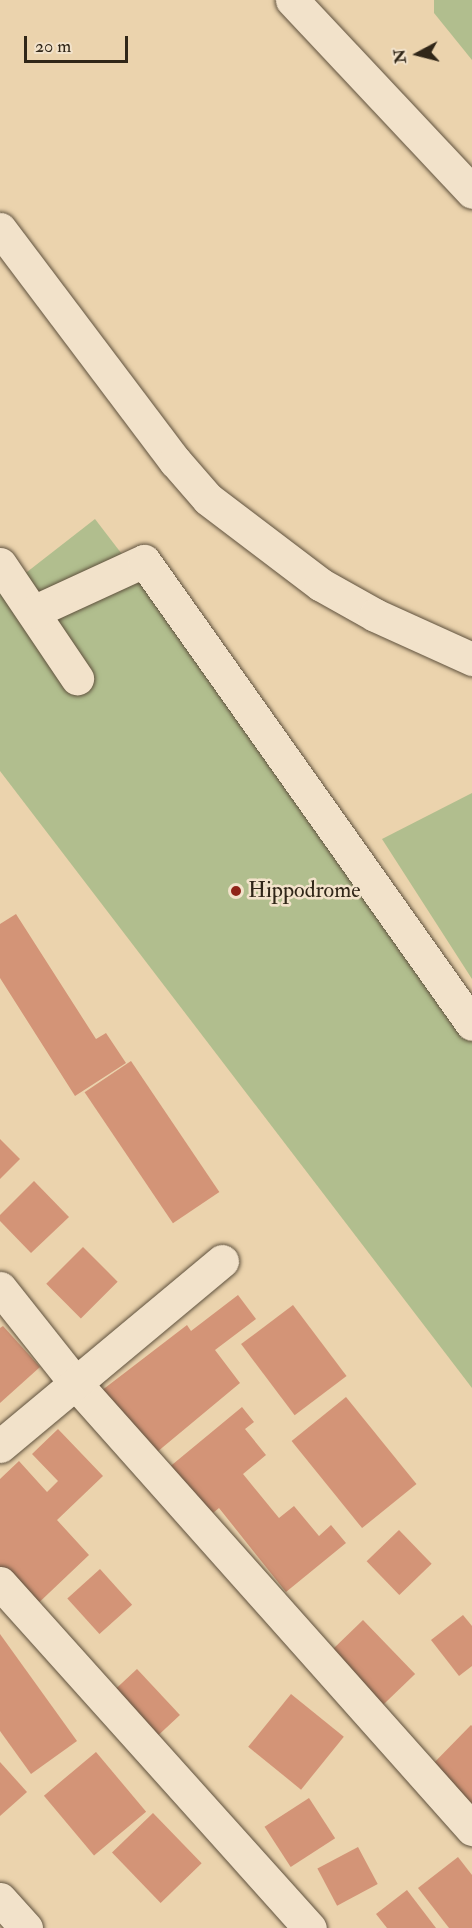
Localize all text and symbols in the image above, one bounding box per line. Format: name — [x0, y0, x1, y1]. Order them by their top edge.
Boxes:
scale bar — [27, 24, 130, 62]
north arrow — [388, 24, 448, 84]
text: 20 m — [35, 35, 71, 58]
text: N — [389, 48, 411, 65]
place label: Hippodrome — [248, 878, 360, 904]
marker: Hippodrome — [229, 884, 243, 898]

